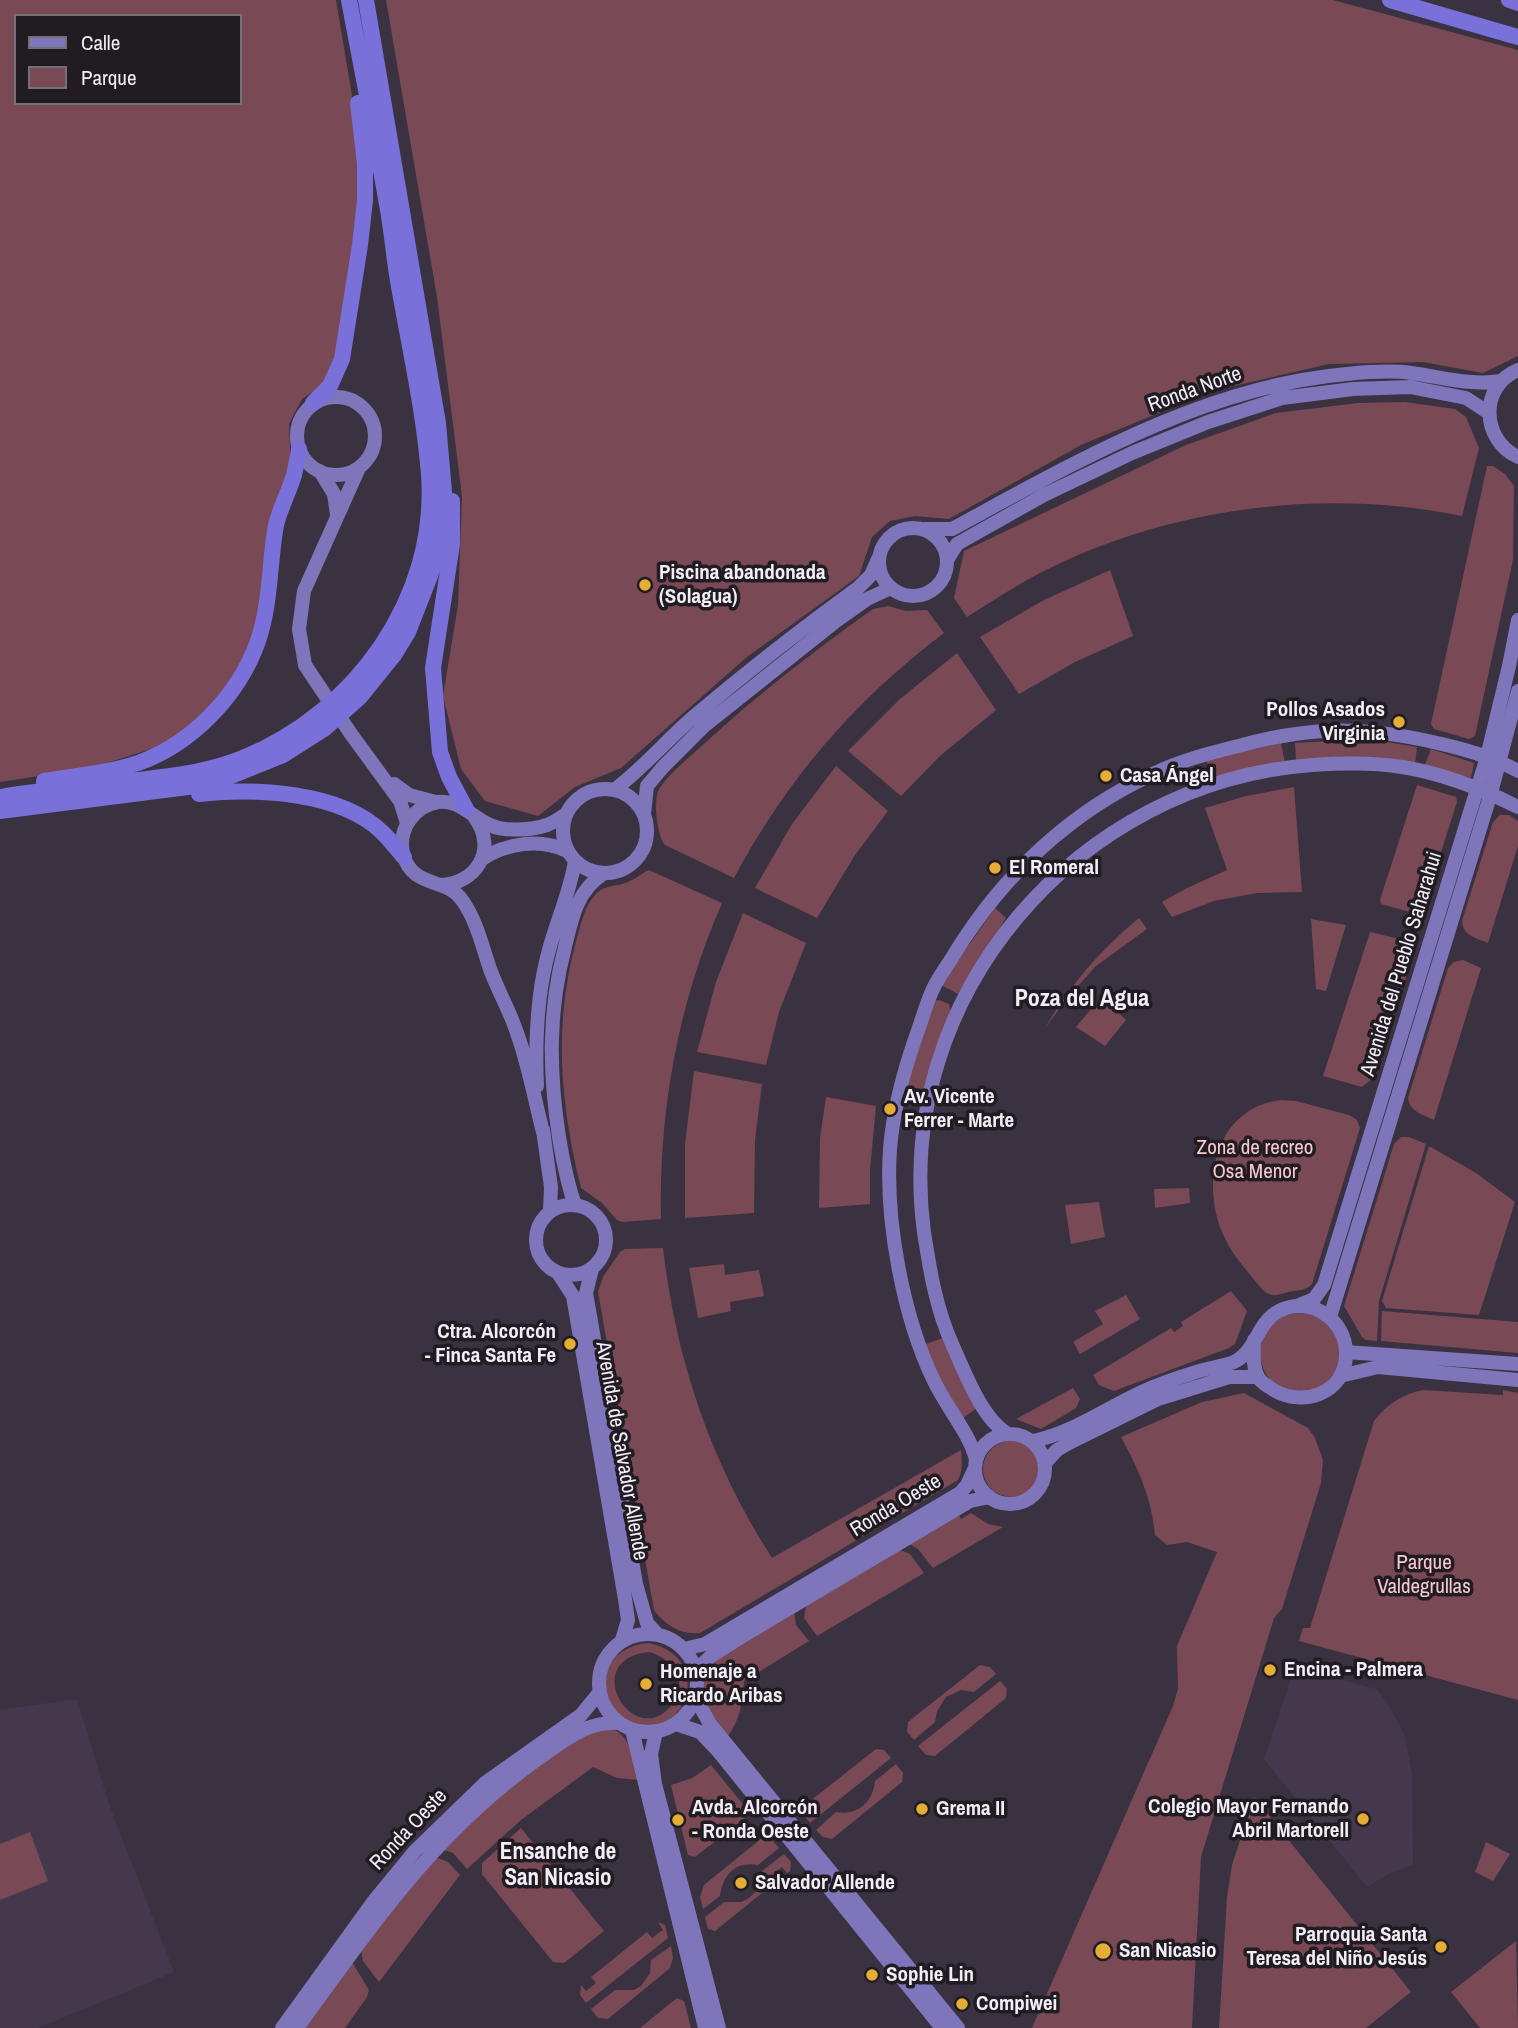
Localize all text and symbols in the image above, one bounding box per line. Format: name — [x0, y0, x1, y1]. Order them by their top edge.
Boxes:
legend — [14, 14, 242, 105]
text: Calle — [81, 28, 120, 57]
text: Parque — [81, 63, 137, 92]
street label: Ronda Norte — [1145, 361, 1245, 419]
place label: Piscina abandonada (Solagua) — [659, 560, 826, 610]
marker: Piscina abandonada (Solagua) — [637, 577, 653, 593]
place label: Pollos Asados Virginia — [1266, 697, 1385, 747]
marker: Pollos Asados Virginia — [1391, 714, 1407, 730]
place label: Casa Ángel — [1120, 763, 1214, 789]
marker: Casa Ángel — [1098, 768, 1114, 784]
street label: Avenida del Pueblo Saharahui — [1356, 849, 1448, 1079]
place label: El Romeral — [1009, 855, 1099, 881]
marker: El Romeral — [987, 860, 1003, 876]
district label: Poza del Agua — [1015, 986, 1149, 1014]
place label: Av. Vicente Ferrer - Marte — [904, 1084, 1014, 1134]
marker: Av. Vicente Ferrer - Marte — [882, 1101, 898, 1117]
park label: Zona de recreo Osa Menor — [1197, 1135, 1313, 1185]
place label: Ctra. Alcorcón - Finca Santa Fe — [425, 1319, 556, 1369]
marker: Ctra. Alcorcón - Finca Santa Fe — [562, 1336, 578, 1352]
street label: Avenida de Salvador Allende — [589, 1340, 653, 1562]
street label: Ronda Oeste — [846, 1469, 946, 1543]
park label: Parque Valdegrullas — [1377, 1550, 1471, 1600]
place label: Encina - Palmera — [1284, 1657, 1423, 1683]
place label: Homenaje a Ricardo Aribas — [660, 1659, 782, 1709]
marker: Encina - Palmera — [1262, 1662, 1278, 1678]
marker: Homenaje a Ricardo Aribas — [638, 1676, 654, 1692]
street label: Ronda Oeste — [365, 1784, 453, 1876]
place label: Colegio Mayor Fernando Abril Martorell — [1148, 1794, 1349, 1844]
place label: Avda. Alcorcón - Ronda Oeste — [692, 1795, 818, 1845]
place label: Grema II — [936, 1796, 1005, 1822]
marker: Grema II — [914, 1801, 930, 1817]
marker: Colegio Mayor Fernando Abril Martorell — [1355, 1811, 1371, 1827]
marker: Avda. Alcorcón - Ronda Oeste — [670, 1812, 686, 1828]
district label: Ensanche de San Nicasio — [500, 1839, 616, 1893]
place label: Salvador Allende — [755, 1870, 895, 1896]
marker: Salvador Allende — [733, 1875, 749, 1891]
place label: Parroquia Santa Teresa del Niño Jesús — [1246, 1922, 1427, 1972]
place label: San Nicasio — [1119, 1938, 1217, 1964]
marker: Parroquia Santa Teresa del Niño Jesús — [1433, 1939, 1449, 1955]
marker: San Nicasio — [1093, 1941, 1113, 1961]
place label: Sophie Lin — [886, 1962, 974, 1988]
marker: Sophie Lin — [864, 1967, 880, 1983]
place label: Compiwei — [976, 1991, 1057, 2017]
marker: Compiwei — [954, 1996, 970, 2012]

